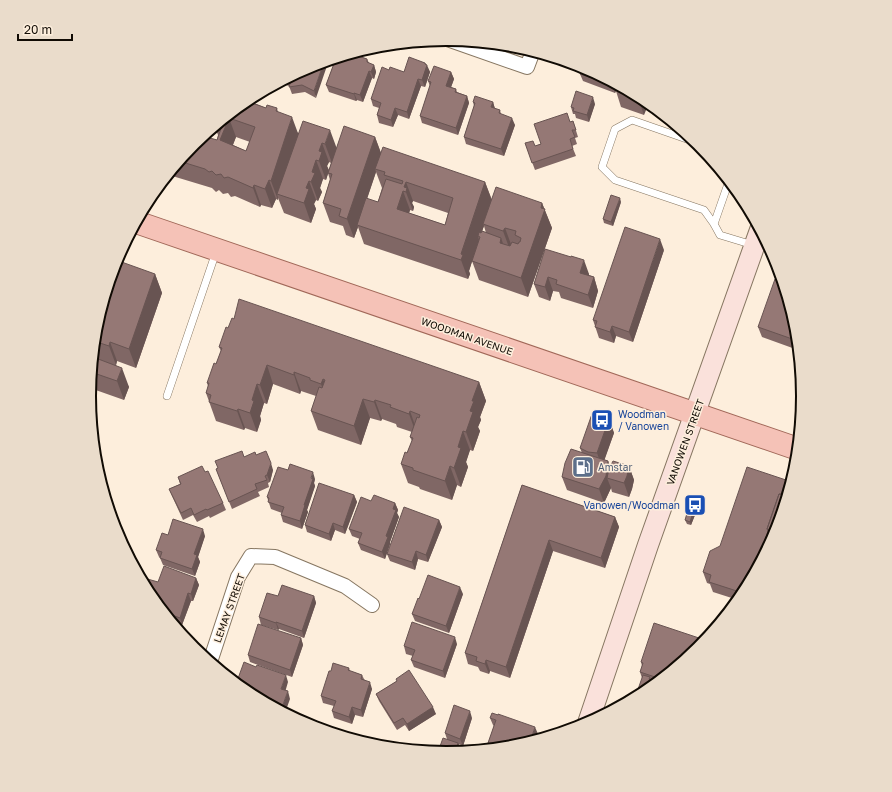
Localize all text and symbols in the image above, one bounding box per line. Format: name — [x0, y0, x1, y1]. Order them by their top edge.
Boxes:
scale bar — [18, 16, 72, 42]
text: 20 m — [24, 22, 52, 37]
street label: WOODMAN AVENUE — [420, 315, 514, 357]
street label: VANOWEN STREET — [664, 397, 706, 487]
bus stop icon: Woodman / Vanowen — [589, 407, 615, 433]
place label: Woodman / Vanowen — [618, 408, 669, 432]
fuel station icon: Amstar — [570, 454, 596, 480]
place label: Amstar — [598, 461, 633, 473]
bus stop icon: Vanowen/Woodman — [682, 492, 708, 518]
place label: Vanowen/Woodman — [583, 499, 680, 511]
street label: LEMAY STREET — [211, 572, 247, 644]

